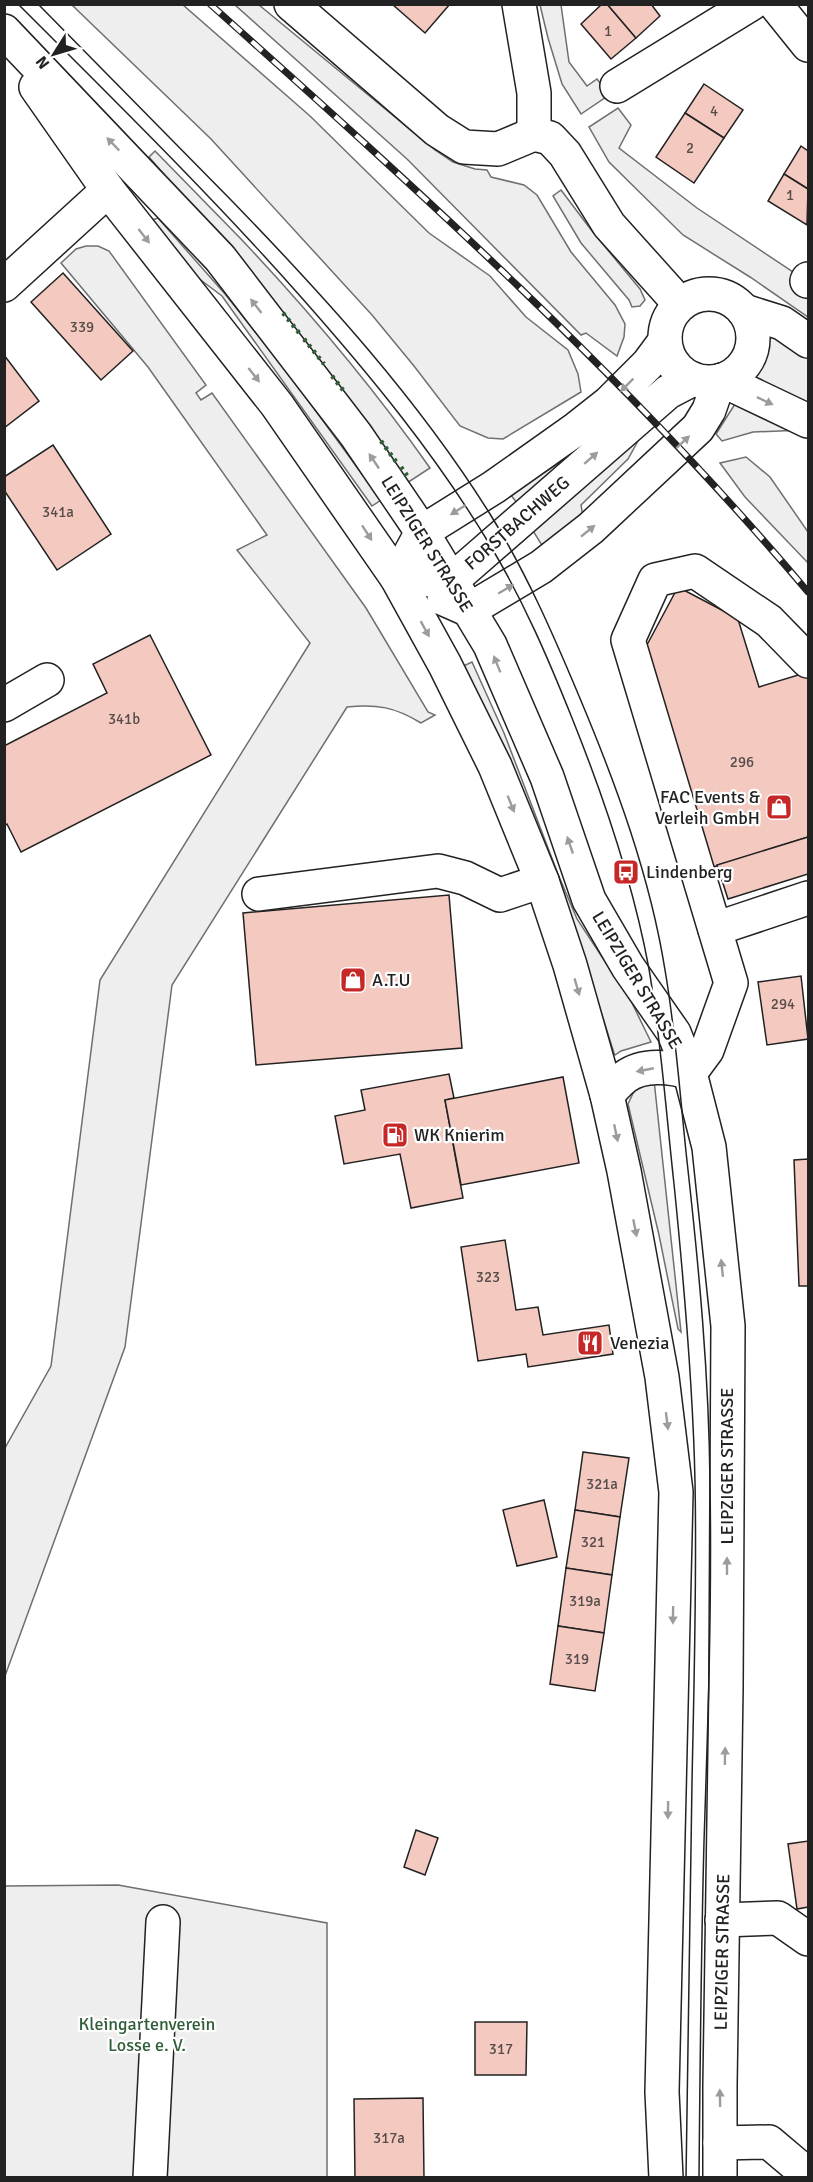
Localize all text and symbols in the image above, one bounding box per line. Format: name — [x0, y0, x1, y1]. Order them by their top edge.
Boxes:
house number: 1 — [604, 22, 612, 40]
north arrow — [24, 24, 84, 84]
text: N — [31, 52, 54, 73]
house number: 4 — [710, 102, 718, 120]
one-way arrow — [107, 137, 121, 151]
house number: 2 — [686, 139, 694, 157]
house number: 1 — [786, 186, 794, 204]
one-way arrow — [138, 228, 150, 243]
one-way arrow — [251, 298, 263, 313]
house number: 339 — [70, 318, 94, 336]
one-way arrow — [247, 367, 260, 383]
one-way arrow — [620, 377, 634, 392]
one-way arrow — [757, 396, 774, 405]
one-way arrow — [675, 436, 689, 450]
one-way arrow — [583, 452, 598, 465]
one-way arrow — [369, 453, 380, 469]
street label: FORSTBACHWEG — [460, 471, 574, 575]
street label: LEIPZIGER STRASSE — [376, 472, 478, 616]
house number: 341a — [42, 503, 74, 521]
one-way arrow — [450, 504, 466, 515]
one-way arrow — [362, 525, 373, 542]
one-way arrow — [580, 525, 595, 537]
one-way arrow — [498, 584, 514, 595]
one-way arrow — [420, 620, 430, 637]
one-way arrow — [492, 655, 502, 673]
house number: 341b — [108, 710, 140, 728]
house number: 296 — [730, 753, 754, 771]
place label: FAC Events & Verleih GmbH — [655, 786, 760, 829]
shop icon: FAC Events & Verleih GmbH — [764, 792, 794, 822]
one-way arrow — [506, 795, 516, 813]
one-way arrow — [564, 836, 574, 854]
bus stop icon: Lindenberg — [611, 857, 641, 887]
place label: Lindenberg — [646, 861, 733, 883]
street label: LEIPZIGER STRASSE — [587, 907, 687, 1053]
shop icon: A.T.U — [338, 965, 368, 995]
place label: A.T.U — [372, 969, 411, 991]
one-way arrow — [573, 978, 582, 996]
house number: 294 — [771, 995, 795, 1013]
one-way arrow — [635, 1066, 654, 1075]
fuel station icon: WK Knierim — [380, 1120, 410, 1150]
place label: WK Knierim — [414, 1124, 505, 1146]
one-way arrow — [611, 1124, 621, 1142]
one-way arrow — [631, 1219, 640, 1238]
one-way arrow — [717, 1258, 726, 1277]
house number: 323 — [476, 1268, 500, 1286]
restaurant icon: Venezia — [575, 1328, 605, 1358]
place label: Venezia — [610, 1332, 669, 1354]
street label: LEIPZIGER STRASSE — [716, 1388, 738, 1544]
one-way arrow — [663, 1411, 672, 1430]
house number: 321a — [586, 1475, 618, 1493]
house number: 321 — [581, 1533, 605, 1551]
one-way arrow — [722, 1557, 731, 1576]
house number: 319a — [569, 1592, 601, 1610]
one-way arrow — [668, 1606, 678, 1625]
house number: 319 — [565, 1650, 589, 1668]
one-way arrow — [720, 1747, 730, 1766]
one-way arrow — [663, 1801, 673, 1820]
street label: LEIPZIGER STRASSE — [710, 1873, 734, 2031]
park label: Kleingartenverein Losse e. V. — [79, 2013, 215, 2056]
house number: 317 — [489, 2040, 513, 2058]
one-way arrow — [715, 2089, 725, 2108]
house number: 317a — [373, 2129, 405, 2147]

